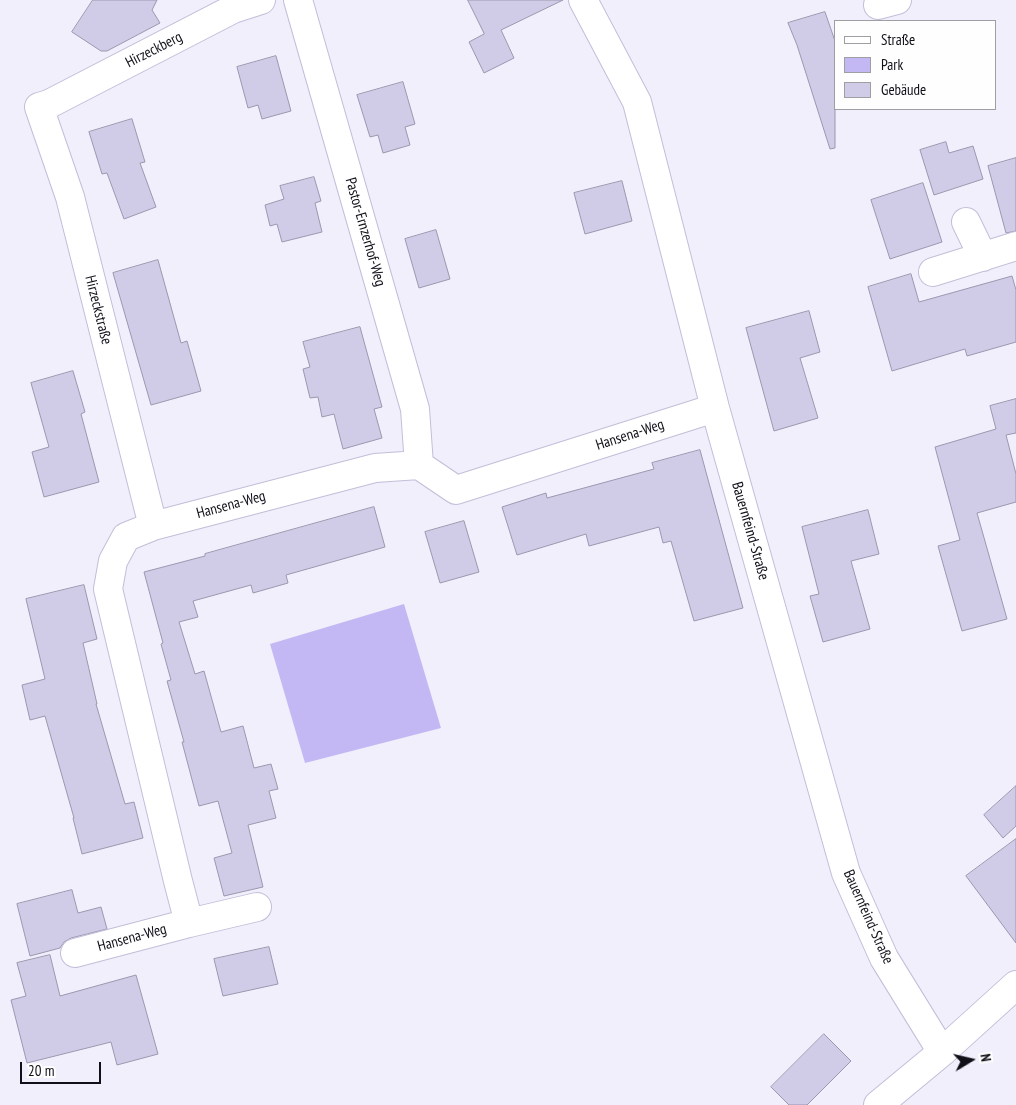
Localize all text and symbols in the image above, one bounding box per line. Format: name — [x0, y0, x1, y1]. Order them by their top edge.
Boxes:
legend — [834, 20, 996, 110]
street label: Hirzeckberg — [123, 28, 185, 72]
text: Straße — [881, 30, 915, 49]
text: Park — [881, 55, 903, 74]
text: Gebäude — [881, 80, 926, 99]
street label: Pastor-Ernzerhof-Weg — [341, 176, 389, 288]
street label: Hirzeckstraße — [81, 274, 115, 346]
street label: Hansena-Weg — [594, 415, 666, 455]
street label: Bauernfeind-Straße — [727, 480, 773, 582]
street label: Hansena-Weg — [194, 487, 268, 523]
street label: Bauernfeind-Straße — [839, 867, 897, 967]
street label: Hansena-Weg — [95, 920, 169, 956]
north arrow — [946, 1035, 996, 1085]
scale bar — [22, 1052, 104, 1084]
text: N — [976, 1053, 995, 1063]
text: 20 m — [28, 1061, 54, 1080]

